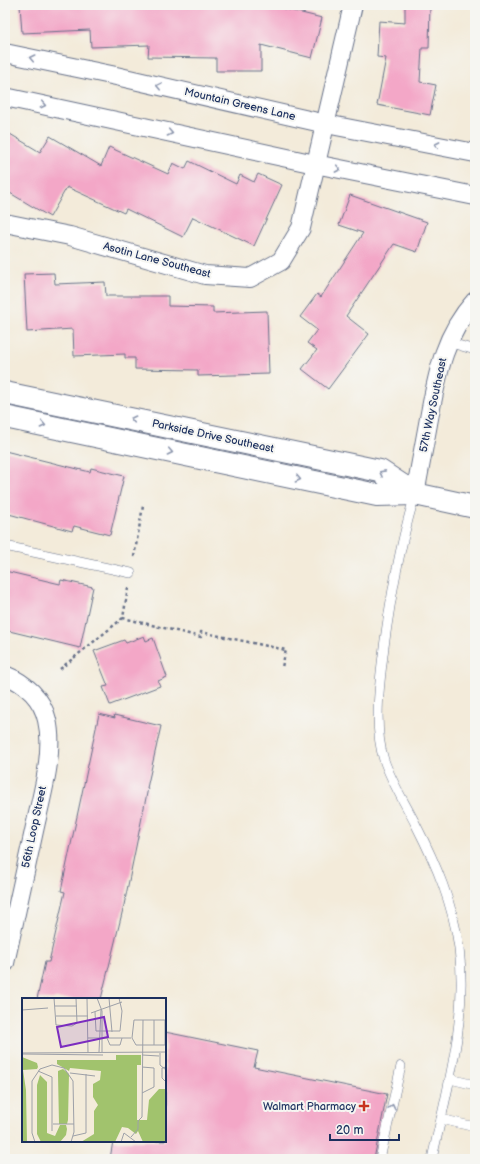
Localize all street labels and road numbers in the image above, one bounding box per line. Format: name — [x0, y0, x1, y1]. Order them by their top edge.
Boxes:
street label: Mountain Greens Lane — [183, 85, 297, 123]
street label: Asotin Lane Southeast — [102, 239, 213, 281]
street label: 57th Way Southeast — [417, 356, 449, 453]
street label: Parkside Drive Southeast — [151, 417, 276, 455]
street label: 56th Loop Street — [19, 784, 49, 869]

